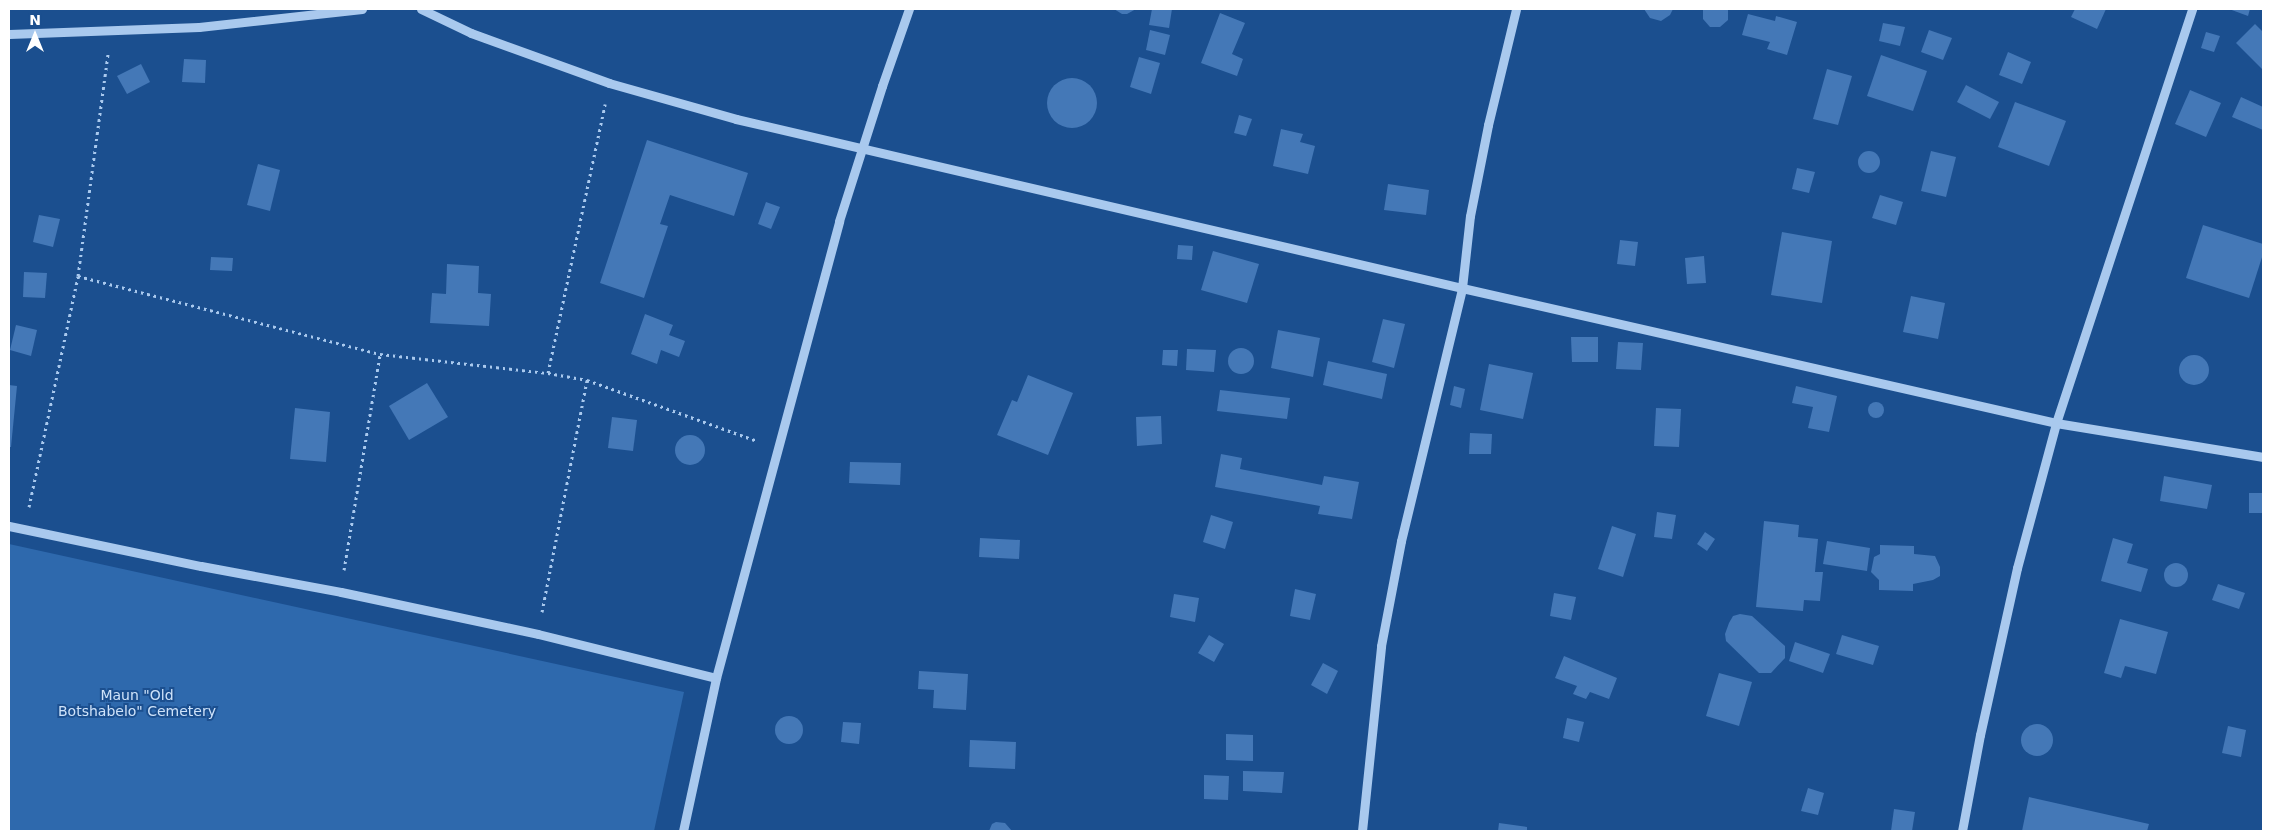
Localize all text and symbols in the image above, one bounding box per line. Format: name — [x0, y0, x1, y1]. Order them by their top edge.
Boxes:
north arrow — [10, 10, 60, 60]
text: N — [29, 12, 41, 28]
park label: Maun "Old Botshabelo" Cemetery — [58, 687, 216, 720]

